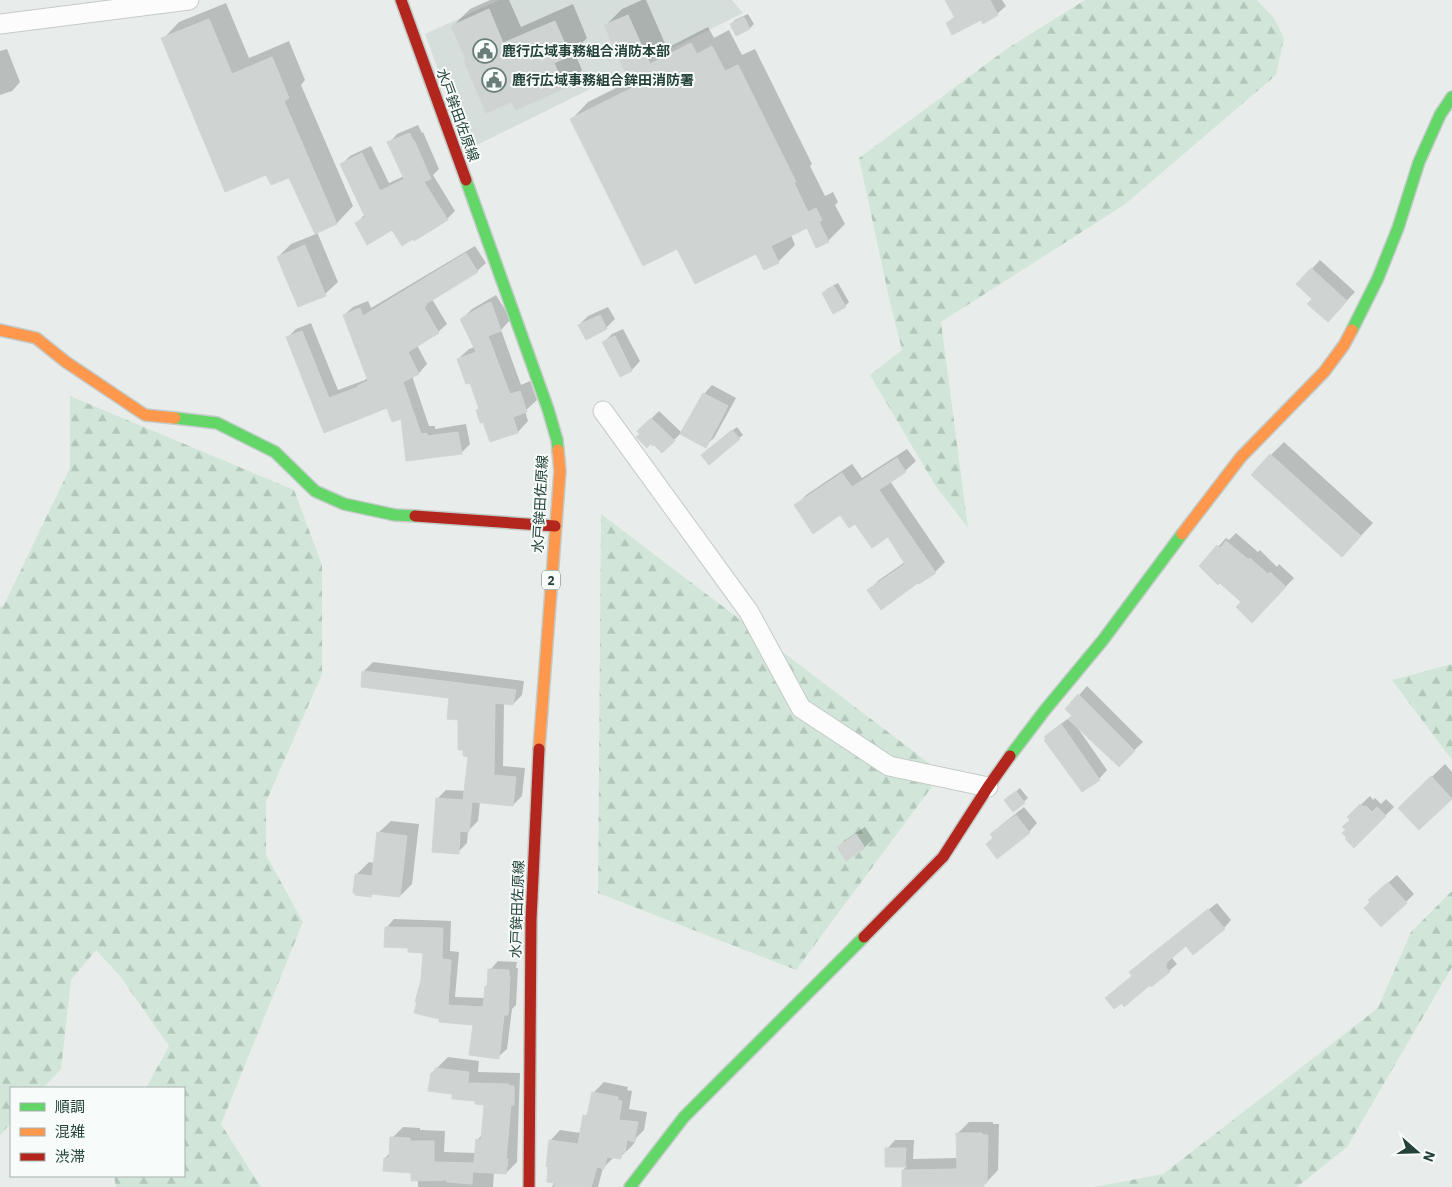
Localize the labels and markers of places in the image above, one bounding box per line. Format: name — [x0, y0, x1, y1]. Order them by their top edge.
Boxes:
public building icon: 鹿行広域事務組合消防本部 — [472, 38, 498, 64]
place label: 鹿行広域事務組合消防本部 — [502, 42, 670, 60]
public building icon: 鹿行広域事務組合鉾田消防署 — [481, 67, 507, 93]
place label: 鹿行広域事務組合鉾田消防署 — [512, 71, 694, 89]

